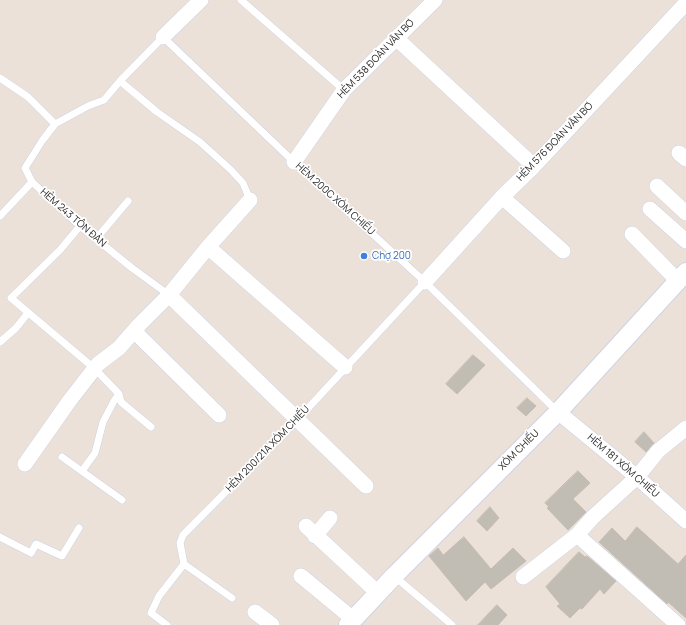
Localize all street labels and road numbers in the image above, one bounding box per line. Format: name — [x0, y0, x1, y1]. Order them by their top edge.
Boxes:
street label: HẺM 538 ĐOÀN VĂN BƠ — [335, 17, 417, 101]
street label: HẺM 576 ĐOÀN VĂN BƠ — [514, 100, 596, 184]
street label: HẺM 200C XÓM CHIẾU — [293, 160, 377, 238]
street label: HẺM 243 TÔN ĐẢN — [38, 186, 108, 250]
street label: HẺM 200/21A XÓM CHIẾU — [224, 403, 312, 495]
street label: XÓM CHIẾU — [496, 427, 542, 473]
street label: HẺM 181 XÓM CHIẾU — [585, 432, 661, 500]

